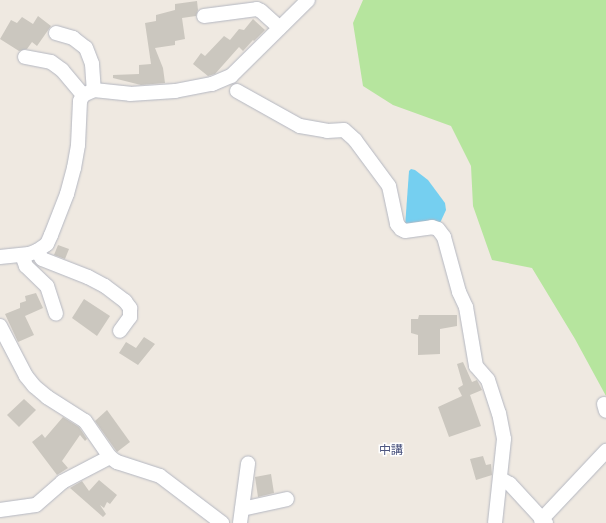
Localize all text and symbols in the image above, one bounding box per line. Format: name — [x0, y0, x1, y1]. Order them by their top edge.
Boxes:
district label: 中講 — [379, 443, 403, 457]

